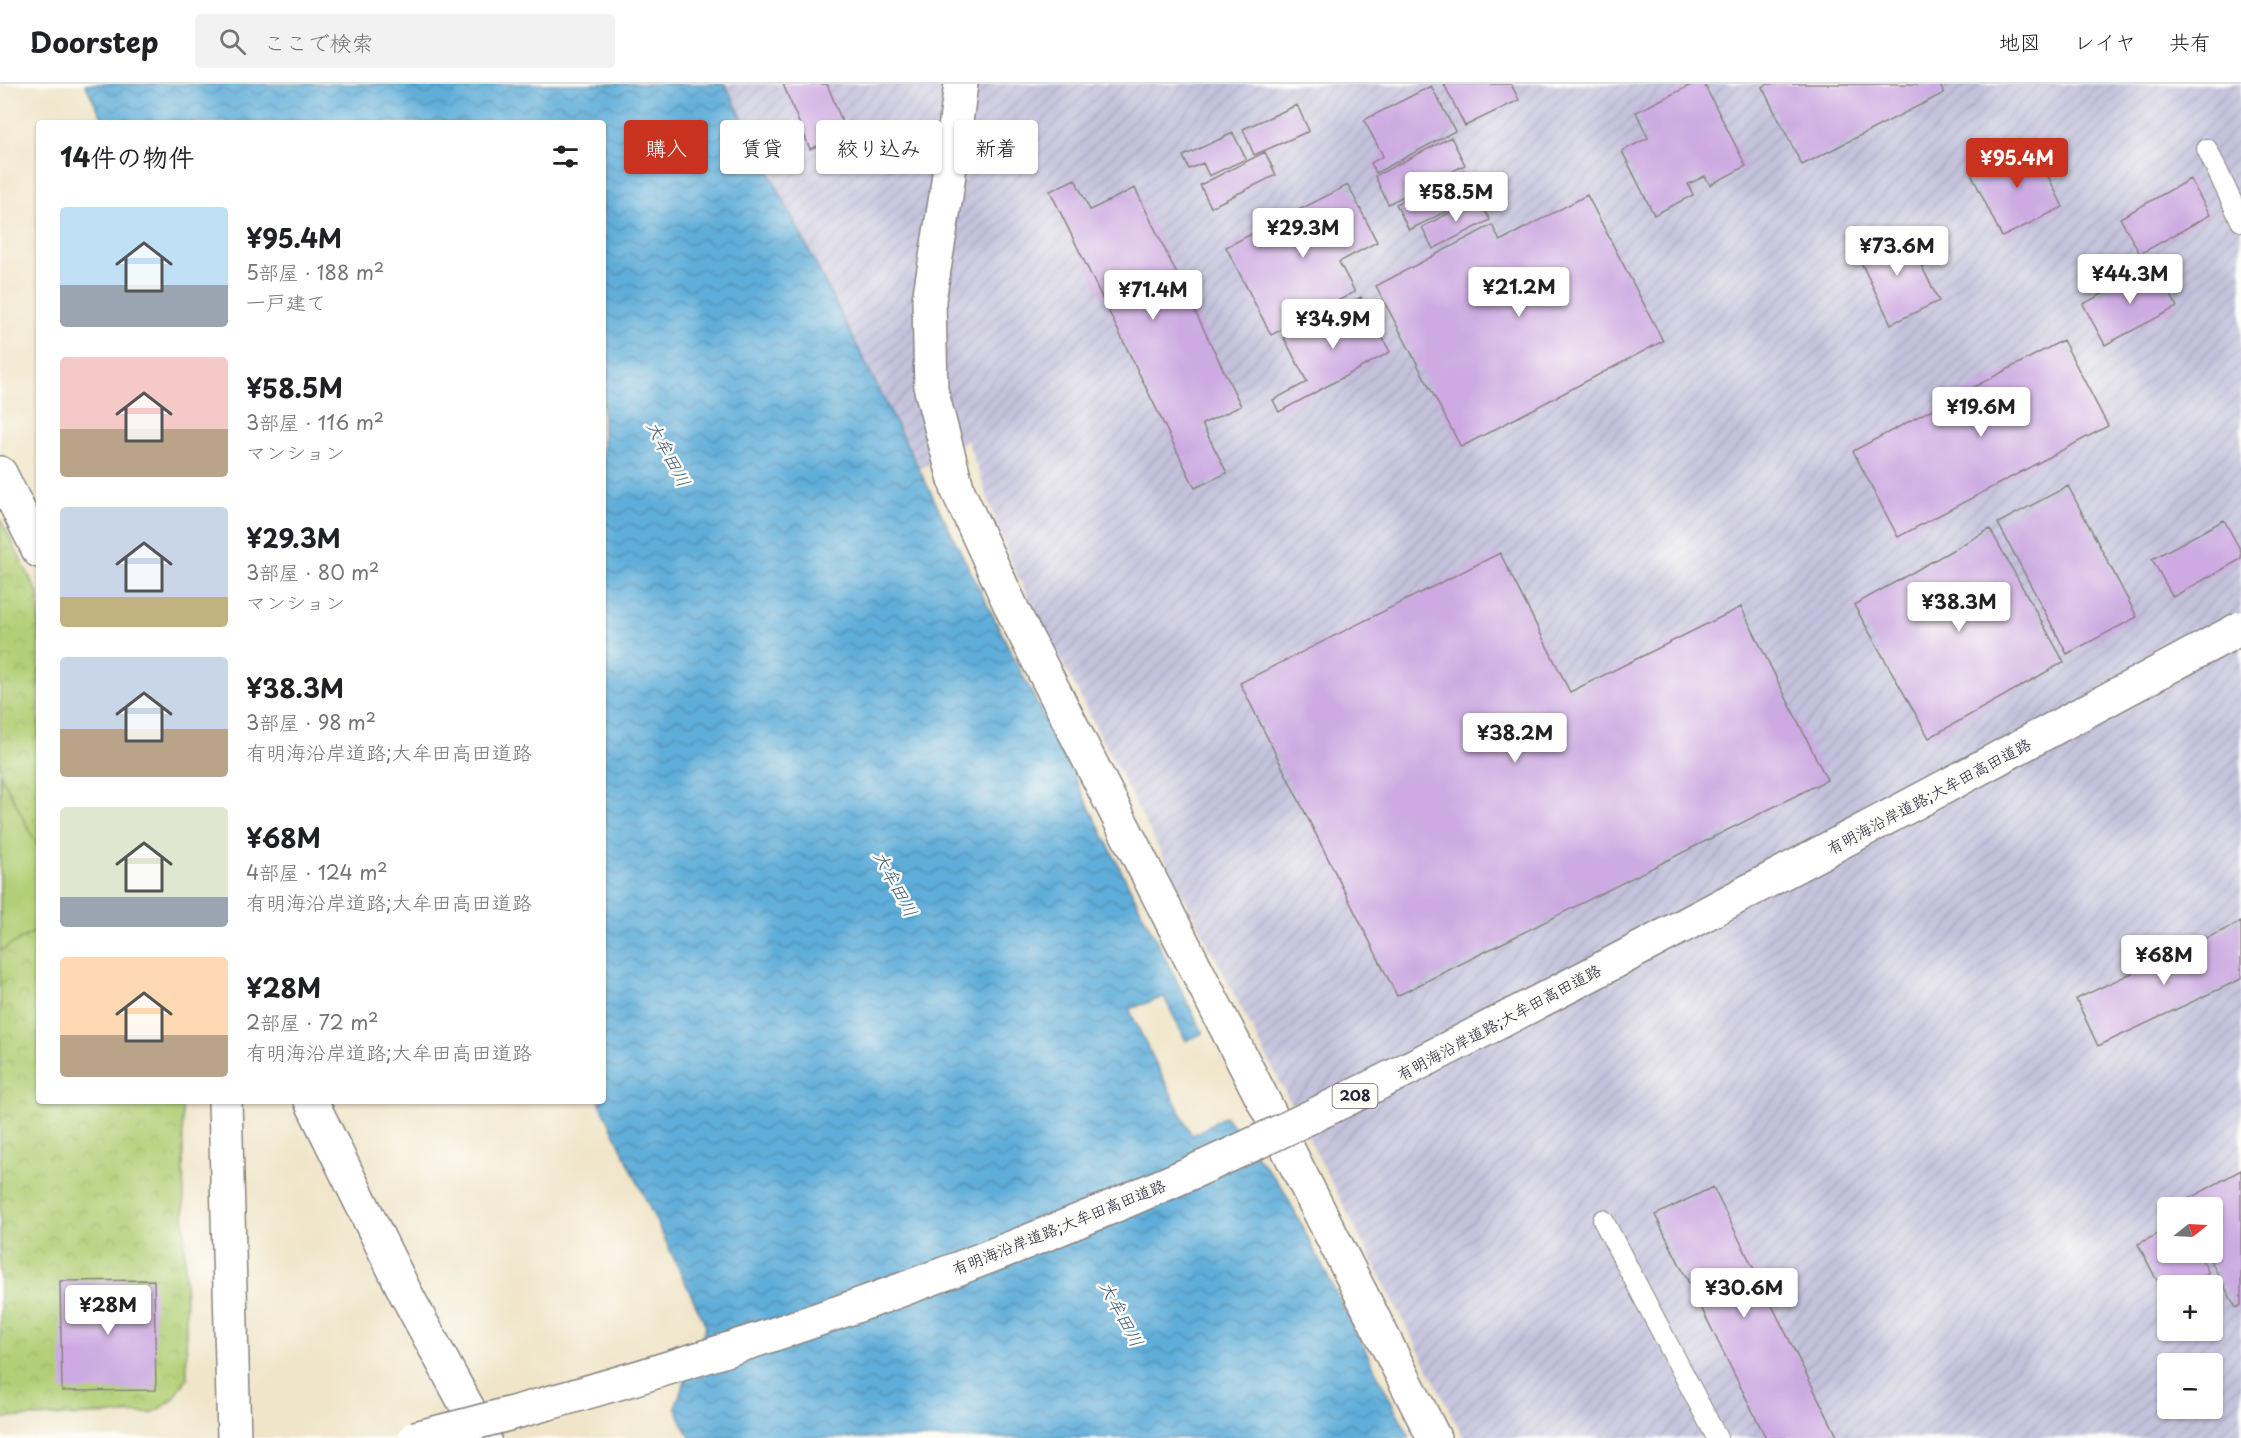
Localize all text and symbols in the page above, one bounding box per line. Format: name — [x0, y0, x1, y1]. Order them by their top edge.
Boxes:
search box — [195, 14, 615, 68]
text: Doorstep — [30, 20, 159, 63]
icon: search — [216, 25, 249, 58]
text: ここで検索 — [264, 25, 374, 58]
text: 地図 — [1999, 25, 2041, 57]
text: レイヤ — [2074, 25, 2136, 57]
text: 共有 — [2169, 25, 2211, 57]
chip: 購入 — [624, 120, 708, 174]
chip: 賃貸 — [720, 120, 804, 174]
chip: 絞り込み — [816, 120, 942, 174]
chip: 新着 — [954, 120, 1038, 174]
text: 14件の物件 — [60, 137, 194, 176]
pin: ¥95.4M — [1968, 138, 2066, 189]
icon: filters — [549, 140, 582, 173]
text: ¥95.4M — [1980, 142, 2054, 172]
pin: ¥58.5M — [1407, 172, 1505, 223]
text: ¥58.5M — [1419, 176, 1493, 206]
pin: ¥29.3M — [1254, 208, 1352, 259]
text: ¥29.3M — [1267, 212, 1339, 242]
text: ¥95.4M — [246, 218, 342, 257]
pin: ¥73.6M — [1848, 226, 1946, 277]
text: ¥73.6M — [1859, 230, 1935, 260]
icon: home — [108, 231, 180, 303]
pin: ¥44.3M — [2081, 254, 2179, 305]
text: 5部屋 · 188 m² — [246, 257, 384, 287]
text: ¥44.3M — [2092, 258, 2168, 288]
pin: ¥21.2M — [1470, 267, 1568, 318]
pin: ¥71.4M — [1104, 270, 1202, 321]
text: ¥21.2M — [1482, 271, 1556, 301]
text: ¥71.4M — [1118, 274, 1188, 304]
text: 一戸建て — [246, 287, 326, 317]
pin: ¥34.9M — [1284, 299, 1382, 350]
text: ¥34.9M — [1296, 303, 1370, 333]
text: ¥58.5M — [246, 368, 343, 407]
icon: home — [108, 381, 180, 453]
pin: ¥19.6M — [1932, 387, 2030, 438]
text: ¥19.6M — [1946, 391, 2016, 421]
text: 3部屋 · 116 m² — [246, 407, 384, 437]
water label: 大牟田川 — [641, 415, 698, 491]
text: マンション — [246, 437, 345, 467]
text: ¥29.3M — [246, 518, 341, 557]
icon: home — [108, 531, 180, 603]
text: 3部屋 · 80 m² — [246, 557, 379, 587]
pin: ¥38.3M — [1910, 582, 2008, 633]
text: ¥38.3M — [1921, 586, 1997, 616]
text: マンション — [246, 587, 345, 617]
text: ¥38.3M — [246, 668, 344, 707]
icon: home — [108, 681, 180, 753]
text: 3部屋 · 98 m² — [246, 707, 376, 737]
pin: ¥38.2M — [1466, 713, 1564, 764]
text: ¥38.2M — [1477, 717, 1553, 747]
street label: 有明海沿岸道路;大牟田高田道路 — [1822, 731, 2035, 859]
text: 有明海沿岸道路;大牟田高田道路 — [246, 737, 532, 767]
text: ¥68M — [246, 818, 321, 857]
icon: home — [108, 831, 180, 903]
water label: 大牟田川 — [868, 845, 925, 921]
text: 4部屋 · 124 m² — [246, 857, 388, 887]
text: 有明海沿岸道路;大牟田高田道路 — [246, 887, 532, 917]
pin: ¥68M — [2128, 935, 2200, 986]
text: ¥68M — [2135, 939, 2193, 969]
street label: 有明海沿岸道路;大牟田高田道路 — [1392, 957, 1605, 1085]
text: ¥28M — [246, 968, 321, 1007]
icon: home — [108, 981, 180, 1053]
text: 2部屋 · 72 m² — [246, 1007, 379, 1037]
text: 有明海沿岸道路;大牟田高田道路 — [246, 1037, 532, 1067]
road number: 208 — [1332, 1084, 1378, 1108]
street label: 有明海沿岸道路;大牟田高田道路 — [948, 1172, 1169, 1280]
north arrow — [2157, 1197, 2223, 1263]
map controls — [2157, 1197, 2223, 1419]
pin: ¥30.6M — [1695, 1268, 1793, 1319]
text: ¥30.6M — [1705, 1272, 1783, 1302]
water label: 大牟田川 — [1094, 1275, 1151, 1351]
button: + — [2157, 1275, 2223, 1341]
pin: ¥28M — [72, 1285, 144, 1336]
text: ¥28M — [79, 1289, 137, 1319]
button: − — [2157, 1353, 2223, 1419]

